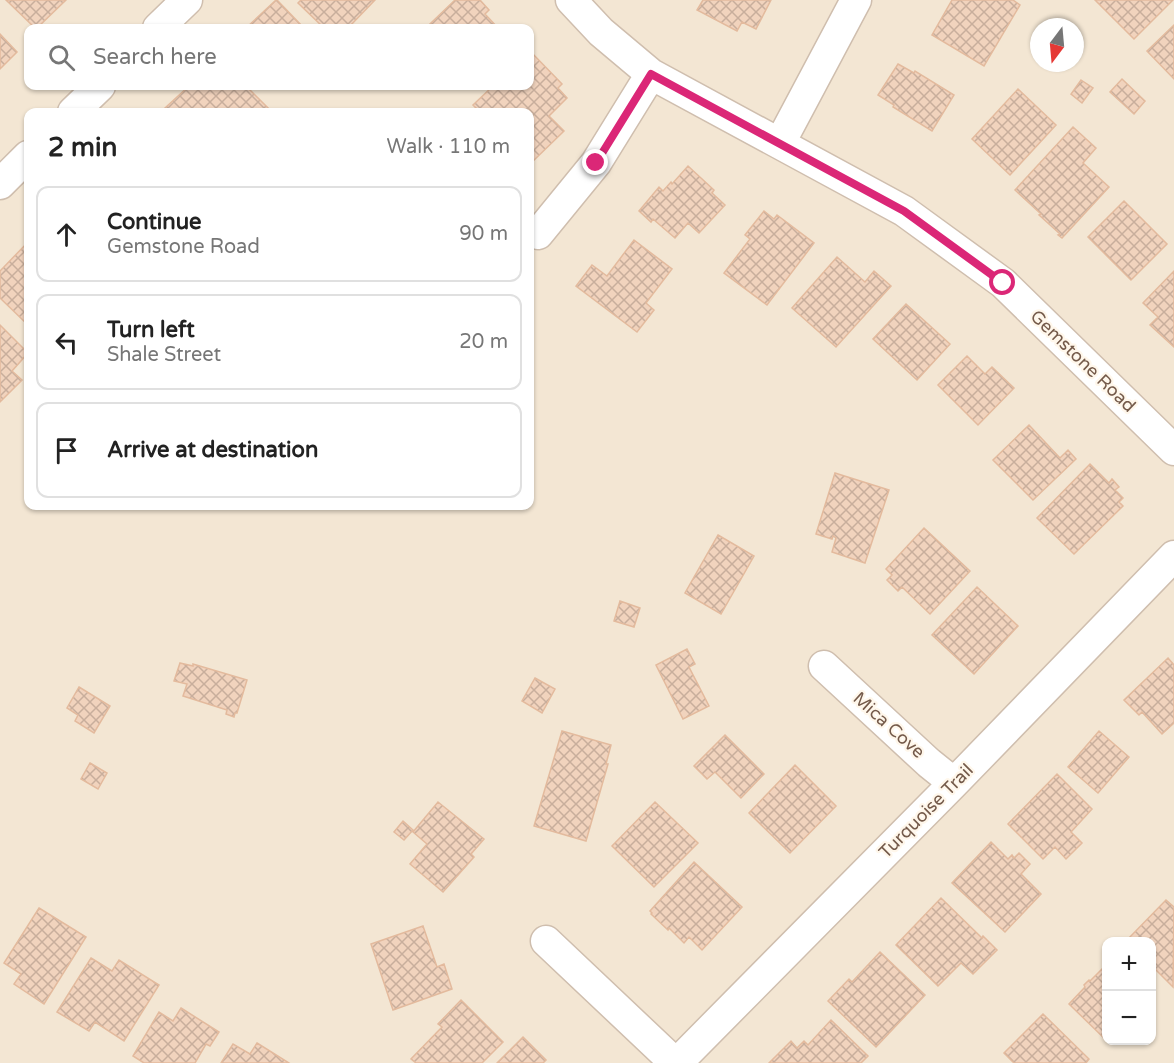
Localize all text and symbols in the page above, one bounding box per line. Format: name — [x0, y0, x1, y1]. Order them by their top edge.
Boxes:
north arrow — [1030, 18, 1084, 72]
search box — [24, 24, 534, 90]
icon: search — [45, 41, 78, 74]
text: Search here — [93, 44, 217, 70]
text: 2 min — [48, 132, 117, 163]
text: Walk · 110 m — [387, 135, 510, 159]
route end — [582, 149, 608, 175]
text: Continue — [107, 209, 202, 235]
icon: ahead — [50, 218, 83, 251]
text: 90 m — [459, 222, 508, 246]
text: Gemstone Road — [107, 235, 260, 259]
route start — [989, 269, 1015, 295]
street label: Gemstone Road — [1026, 305, 1140, 417]
text: Turn left — [107, 317, 195, 343]
icon: left — [50, 326, 83, 359]
text: 20 m — [459, 330, 508, 354]
text: Shale Street — [107, 343, 221, 367]
icon: arrive — [50, 434, 83, 467]
text: Arrive at destination — [107, 437, 318, 463]
street label: Mica Cove — [849, 687, 929, 763]
street label: Turquoise Trail — [874, 759, 978, 863]
map controls — [1102, 937, 1156, 1045]
button: + — [1102, 937, 1156, 991]
button: − — [1102, 991, 1156, 1045]

